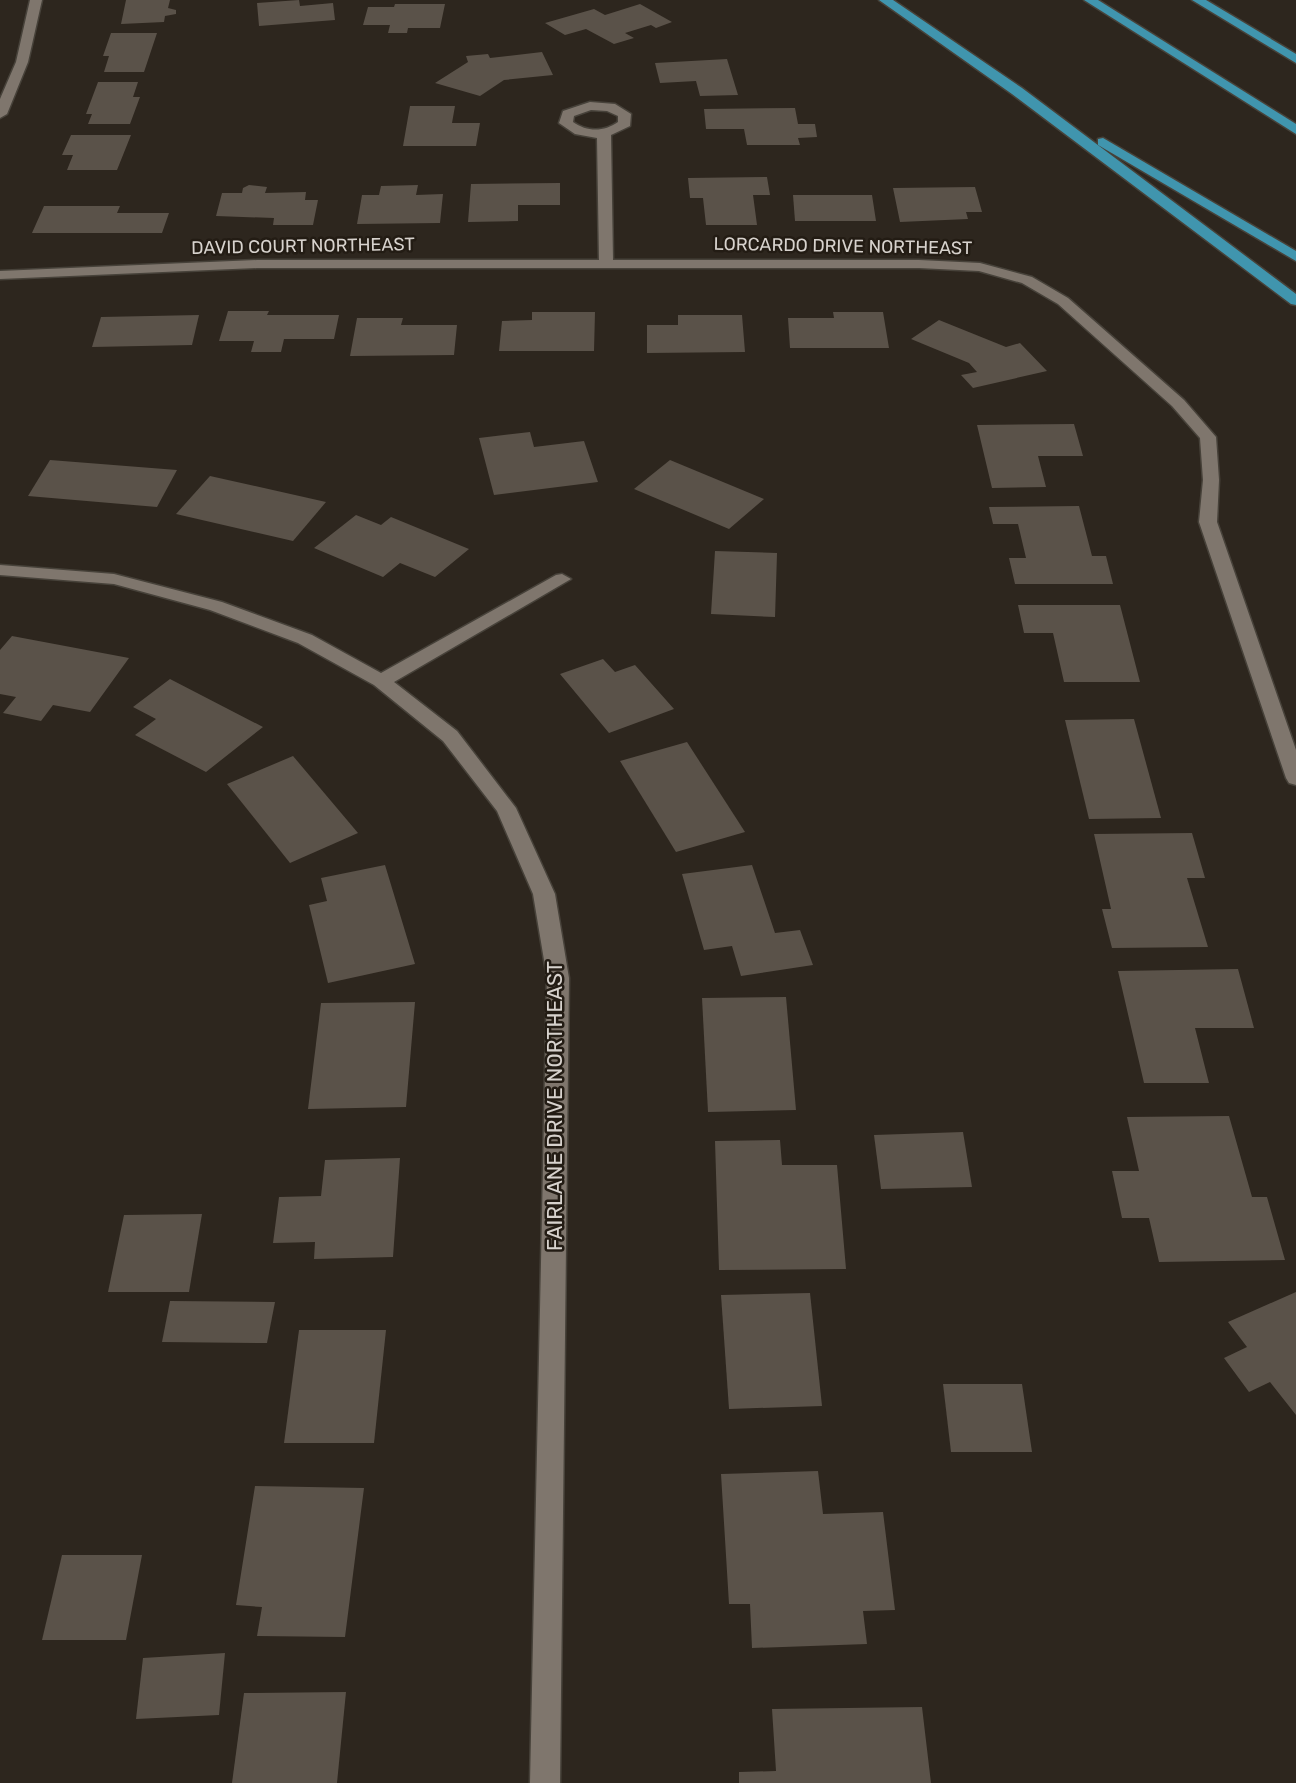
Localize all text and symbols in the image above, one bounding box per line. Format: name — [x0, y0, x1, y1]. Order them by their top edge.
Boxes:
street label: DAVID COURT NORTHEAST — [191, 233, 415, 259]
street label: LORCARDO DRIVE NORTHEAST — [713, 233, 973, 259]
street label: FAIRLANE DRIVE NORTHEAST — [542, 961, 567, 1251]

